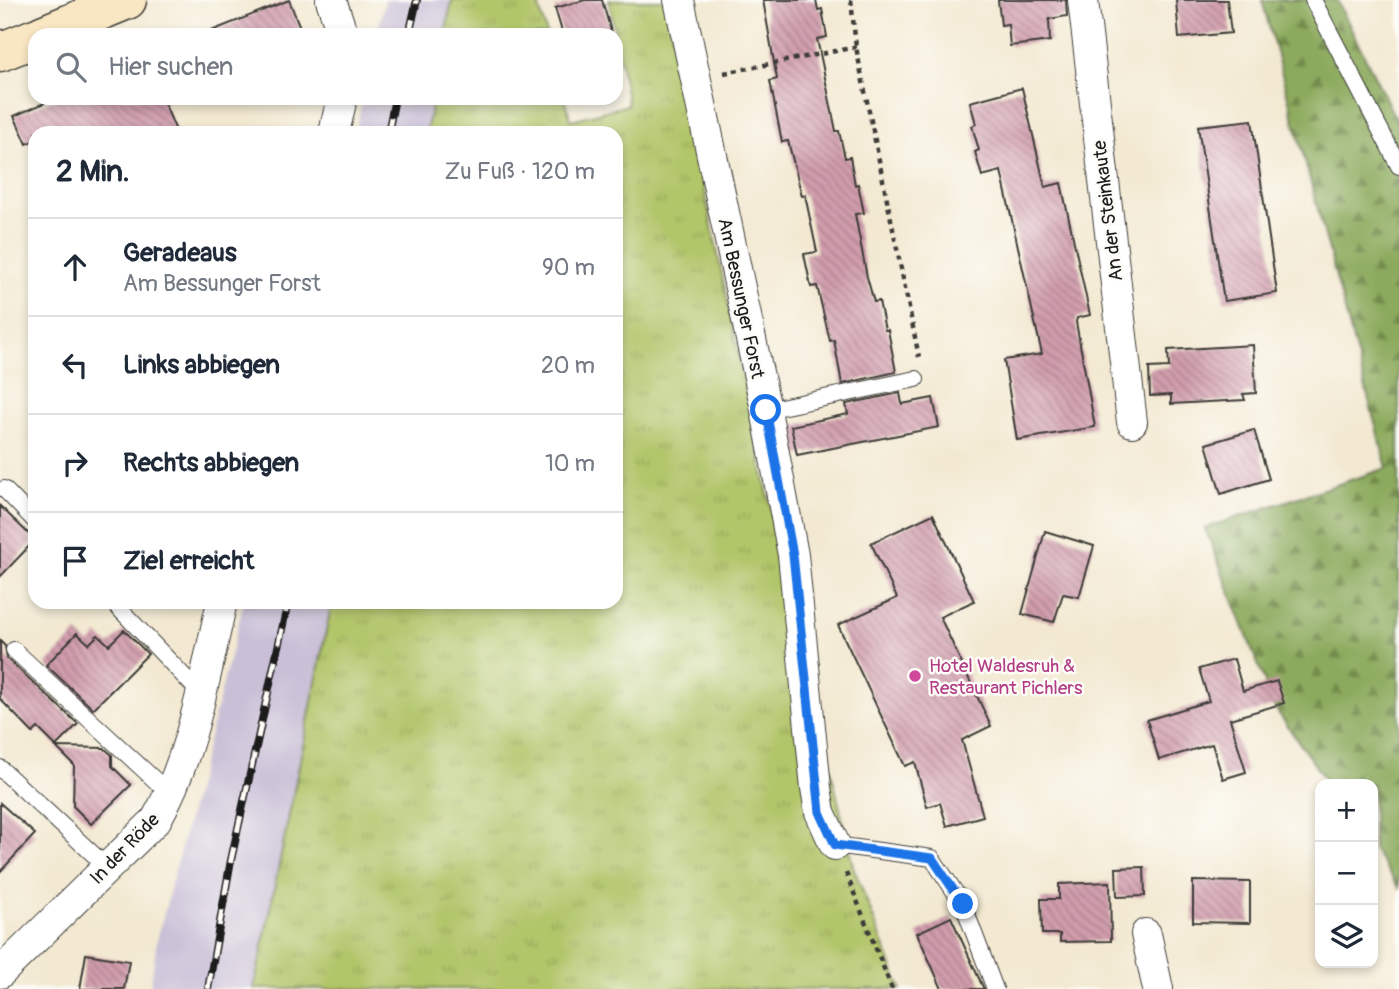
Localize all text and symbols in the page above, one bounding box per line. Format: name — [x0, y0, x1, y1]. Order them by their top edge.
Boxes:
search box — [28, 28, 623, 105]
icon: search — [52, 48, 90, 86]
text: Hier suchen — [108, 51, 233, 83]
street label: An der Steinkaute — [1087, 138, 1129, 283]
text: 2 Min. — [56, 153, 129, 190]
text: Zu Fuß · 120 m — [444, 157, 595, 186]
street label: Am Bessunger Forst — [712, 216, 770, 381]
text: Geradeaus — [123, 237, 237, 269]
icon: ahead — [56, 248, 94, 286]
text: 90 m — [542, 253, 595, 282]
text: Am Bessunger Forst — [123, 269, 321, 298]
icon: left — [56, 346, 94, 384]
text: Links abbiegen — [123, 349, 280, 381]
text: 20 m — [541, 351, 595, 380]
route start — [750, 394, 781, 425]
icon: right — [56, 444, 94, 482]
text: Rechts abbiegen — [123, 447, 299, 479]
text: 10 m — [545, 449, 595, 478]
icon: arrive — [56, 542, 94, 580]
text: Ziel erreicht — [123, 545, 254, 577]
place label: Hotel Waldesruh & Restaurant Pichlers — [929, 654, 1083, 700]
marker: Hotel Waldesruh & Restaurant Pichlers — [907, 668, 923, 684]
map controls — [1315, 779, 1378, 968]
button: + — [1315, 779, 1378, 842]
street label: In der Röde — [85, 807, 165, 890]
button: − — [1315, 842, 1378, 905]
route end — [947, 888, 978, 919]
button: layers — [1315, 905, 1378, 968]

